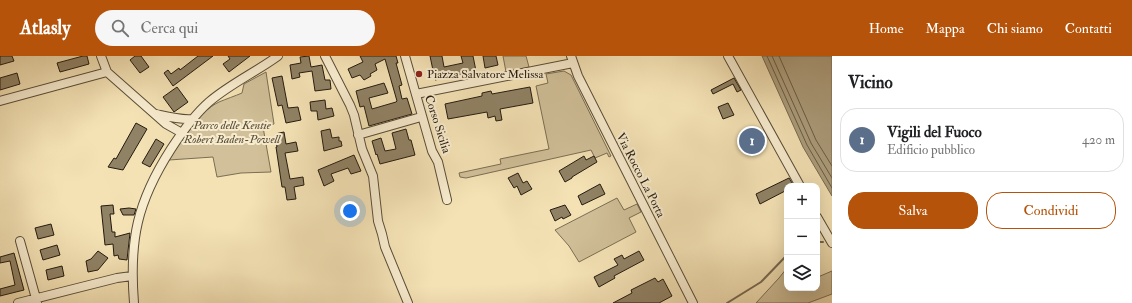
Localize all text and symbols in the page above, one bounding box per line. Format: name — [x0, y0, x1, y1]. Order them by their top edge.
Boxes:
search box — [95, 10, 375, 46]
text: Atlasly — [20, 16, 71, 40]
icon: search — [109, 17, 131, 39]
text: Cerca qui — [141, 19, 198, 38]
text: Home — [869, 20, 904, 37]
text: Mappa — [926, 20, 965, 37]
text: Chi siamo — [987, 20, 1043, 37]
text: Contatti — [1065, 20, 1112, 37]
place label: Piazza Salvatore Melissa — [427, 67, 544, 82]
marker: Piazza Salvatore Melissa — [414, 69, 424, 79]
text: Vicino — [848, 72, 893, 93]
street label: Corso Sicilia — [421, 93, 454, 156]
park label: Parco delle Kentie Robert Baden-Powell — [183, 118, 281, 147]
text: Vigili del Fuoco — [887, 123, 982, 142]
pin: 1 — [739, 126, 765, 156]
street label: Via Rocco La Porta — [613, 130, 669, 221]
text: 1 — [860, 132, 864, 148]
text: 420 m — [1082, 132, 1115, 148]
text: Edificio pubblico — [887, 142, 975, 158]
map controls — [784, 183, 820, 291]
button: + — [784, 183, 820, 219]
button: Salva — [848, 192, 978, 229]
button: Condividi — [986, 192, 1116, 229]
your location — [340, 201, 360, 221]
button: − — [784, 219, 820, 255]
button: layers — [784, 255, 820, 291]

